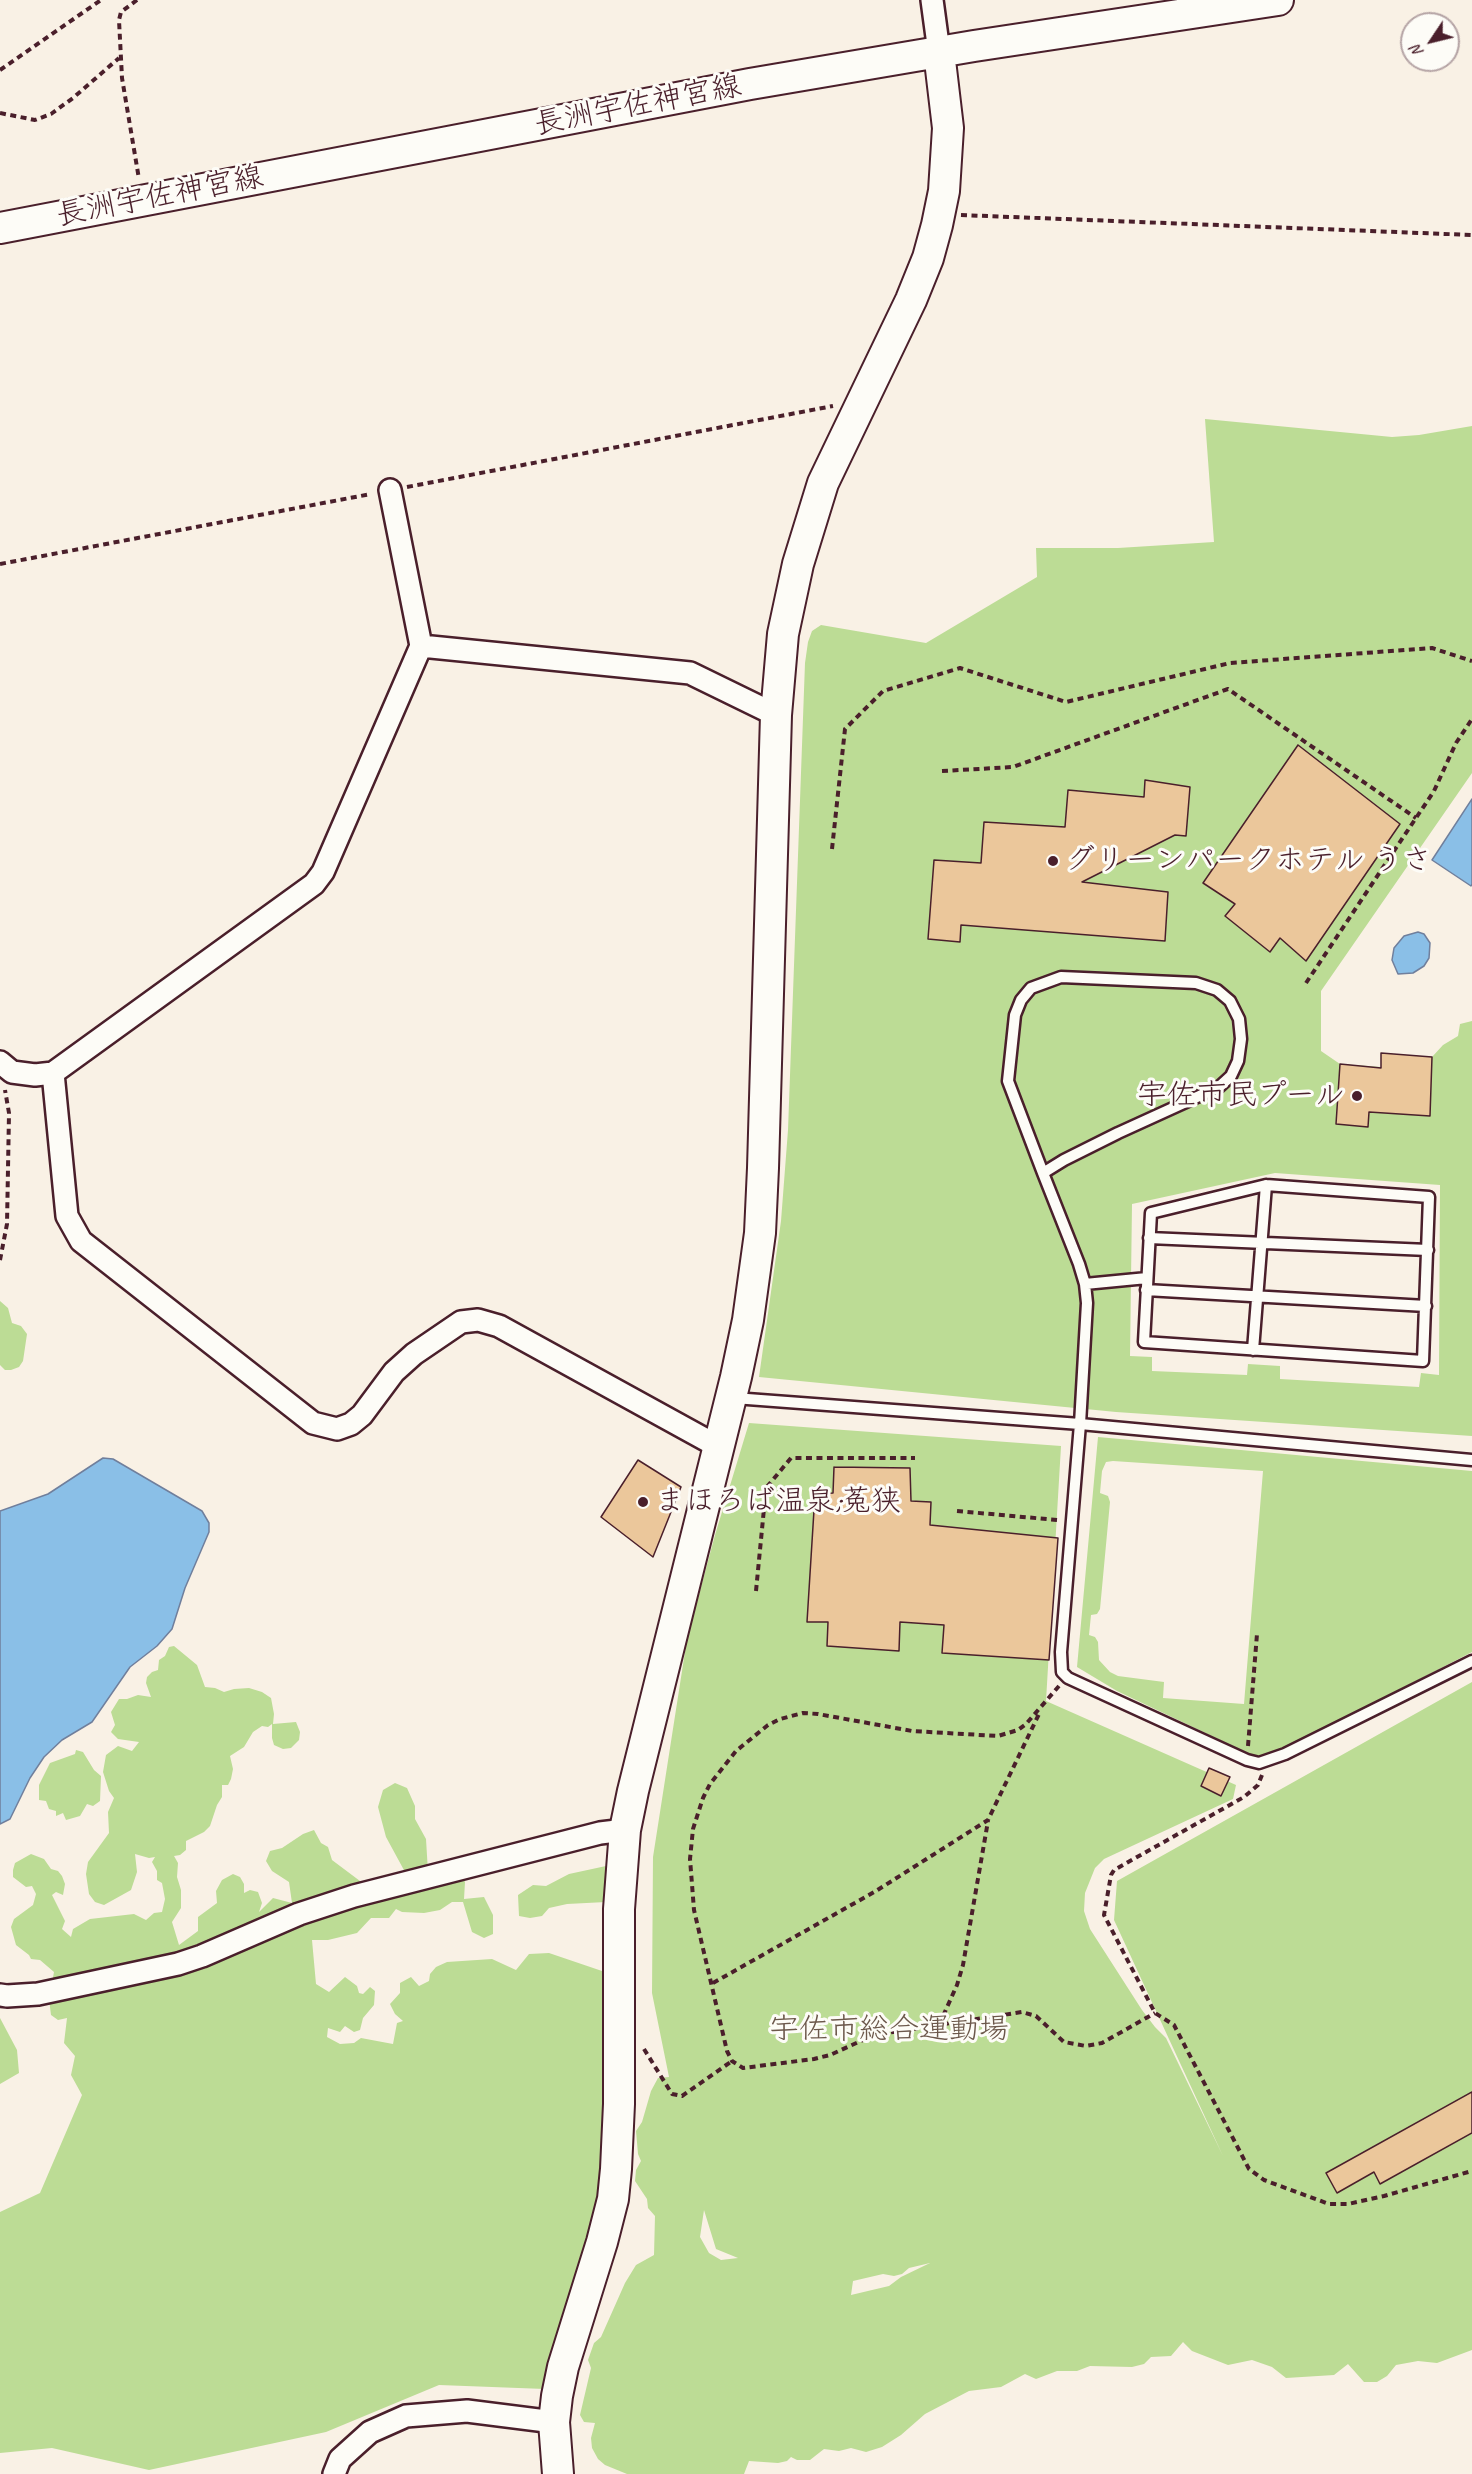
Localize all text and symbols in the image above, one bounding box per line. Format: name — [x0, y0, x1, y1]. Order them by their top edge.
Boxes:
north arrow — [1400, 12, 1460, 72]
text: N — [1406, 41, 1428, 61]
street label: 長洲宇佐神宮線 — [531, 68, 745, 144]
street label: 長洲宇佐神宮線 — [53, 159, 267, 235]
place label: グリーンパークホテル うさ — [1065, 843, 1432, 879]
marker: グリーンパークホテル うさ — [1046, 854, 1060, 868]
place label: 宇佐市民プール — [1137, 1078, 1345, 1114]
marker: 宇佐市民プール — [1350, 1089, 1364, 1103]
place label: まほろば温泉;菟狭 — [655, 1484, 901, 1520]
marker: まほろば温泉;菟狭 — [636, 1495, 650, 1509]
park label: 宇佐市総合運動場 — [769, 2012, 1009, 2048]

